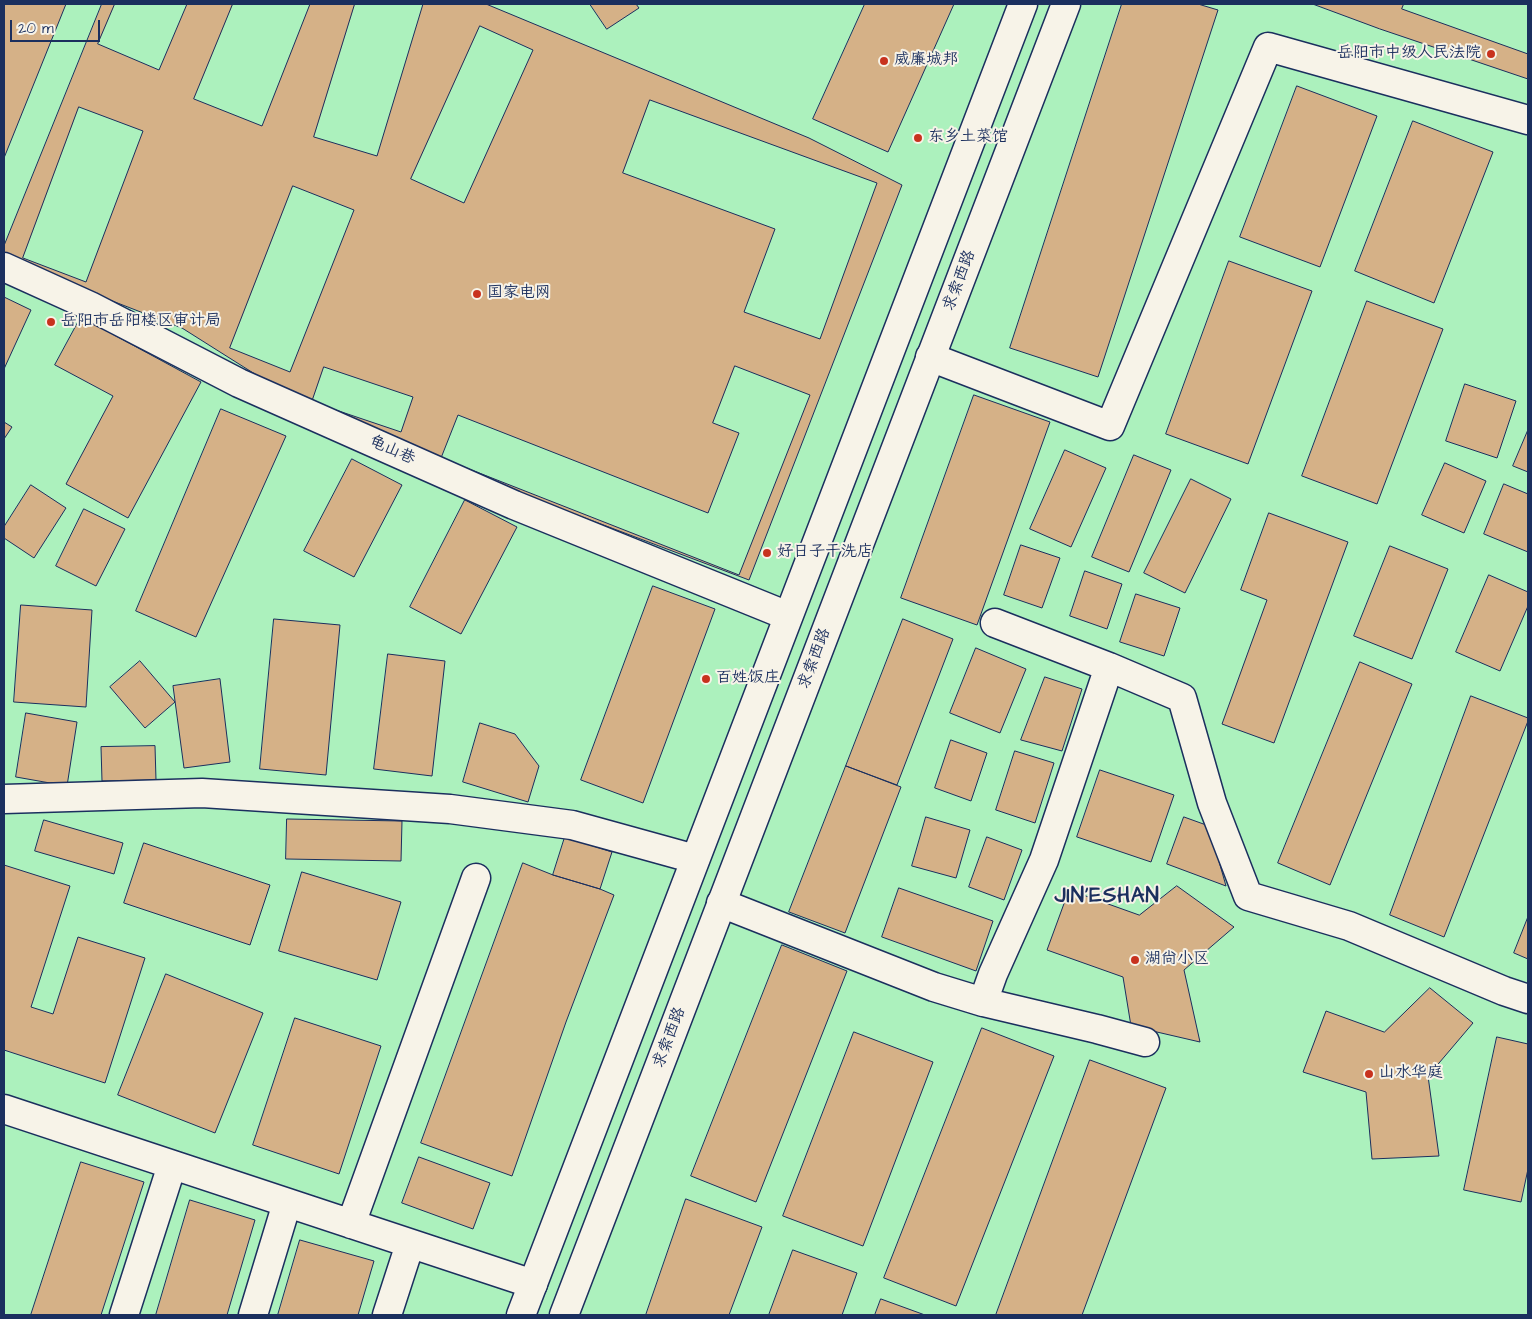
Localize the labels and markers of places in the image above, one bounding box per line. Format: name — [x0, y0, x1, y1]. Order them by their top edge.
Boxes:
place label: 岳阳市中级人民法院 — [1337, 44, 1481, 64]
marker: 岳阳市中级人民法院 — [1485, 48, 1497, 60]
place label: 威廉城邦 — [894, 51, 958, 71]
marker: 威廉城邦 — [878, 55, 890, 67]
place label: 东乡土菜馆 — [928, 128, 1008, 148]
marker: 东乡土菜馆 — [912, 132, 924, 144]
place label: 国家电网 — [487, 284, 551, 304]
marker: 国家电网 — [471, 288, 483, 300]
place label: 岳阳市岳阳楼区审计局 — [61, 312, 221, 332]
marker: 岳阳市岳阳楼区审计局 — [45, 316, 57, 328]
place label: 好日子干洗店 — [777, 543, 873, 563]
marker: 好日子干洗店 — [761, 547, 773, 559]
place label: 百姓饭庄 — [716, 669, 780, 689]
marker: 百姓饭庄 — [700, 673, 712, 685]
place label: 湖尚小区 — [1145, 950, 1209, 970]
marker: 湖尚小区 — [1129, 954, 1141, 966]
place label: 山水华庭 — [1379, 1064, 1443, 1084]
marker: 山水华庭 — [1363, 1068, 1375, 1080]

